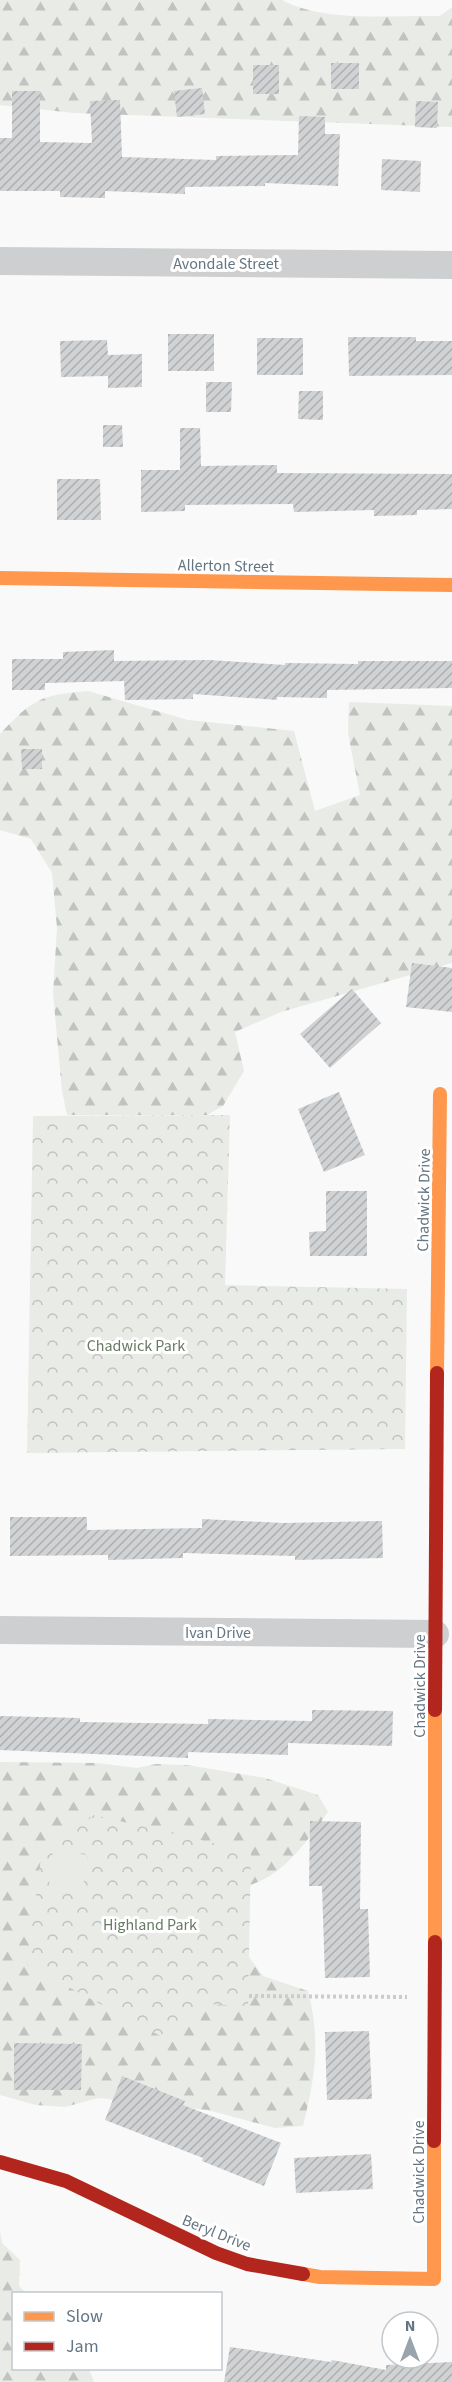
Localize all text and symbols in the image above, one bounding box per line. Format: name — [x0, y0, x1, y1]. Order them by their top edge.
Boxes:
street label: Avondale Street — [173, 253, 279, 275]
street label: Allerton Street — [178, 554, 275, 578]
street label: Chadwick Drive — [412, 1148, 436, 1252]
park label: Chadwick Park — [87, 1335, 185, 1357]
street label: Ivan Drive — [185, 1622, 251, 1644]
street label: Chadwick Drive — [409, 1634, 431, 1738]
park label: Highland Park — [103, 1914, 197, 1936]
street label: Chadwick Drive — [408, 2120, 430, 2224]
street label: Beryl Drive — [179, 2209, 255, 2257]
legend — [12, 2292, 222, 2370]
text: Slow — [66, 2304, 103, 2329]
north arrow — [380, 2310, 440, 2370]
text: N — [405, 2315, 415, 2337]
text: Jam — [66, 2334, 99, 2359]

